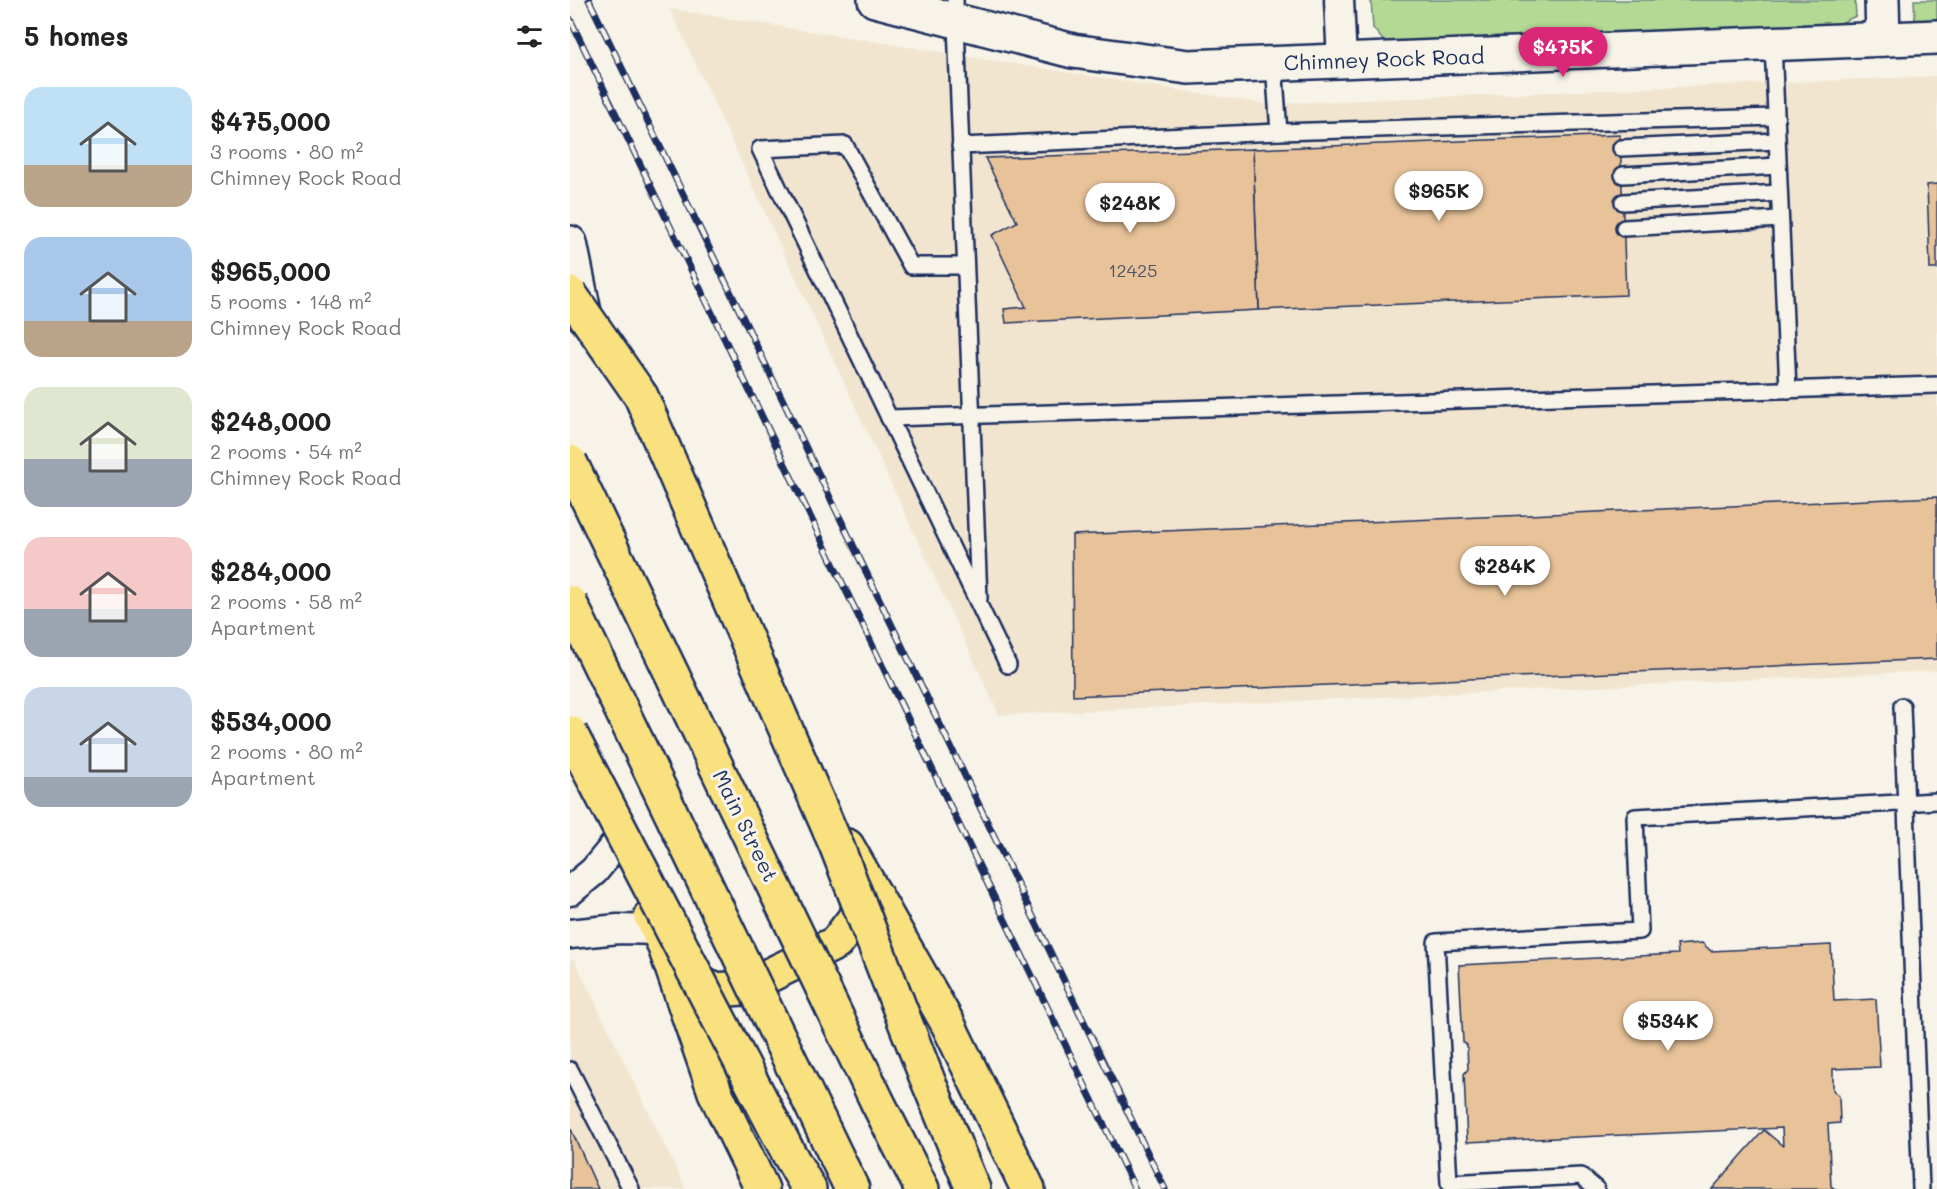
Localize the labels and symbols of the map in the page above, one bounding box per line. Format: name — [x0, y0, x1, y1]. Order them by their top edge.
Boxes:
pin: $475K — [1521, 27, 1605, 78]
street label: Chimney Rock Road — [1283, 42, 1485, 75]
pin: $965K — [1397, 171, 1481, 222]
pin: $248K — [1088, 183, 1172, 234]
house number: 12425 — [1108, 258, 1158, 282]
pin: $284K — [1463, 546, 1547, 597]
street label: Main Street — [708, 765, 785, 886]
pin: $534K — [1626, 1001, 1710, 1052]

